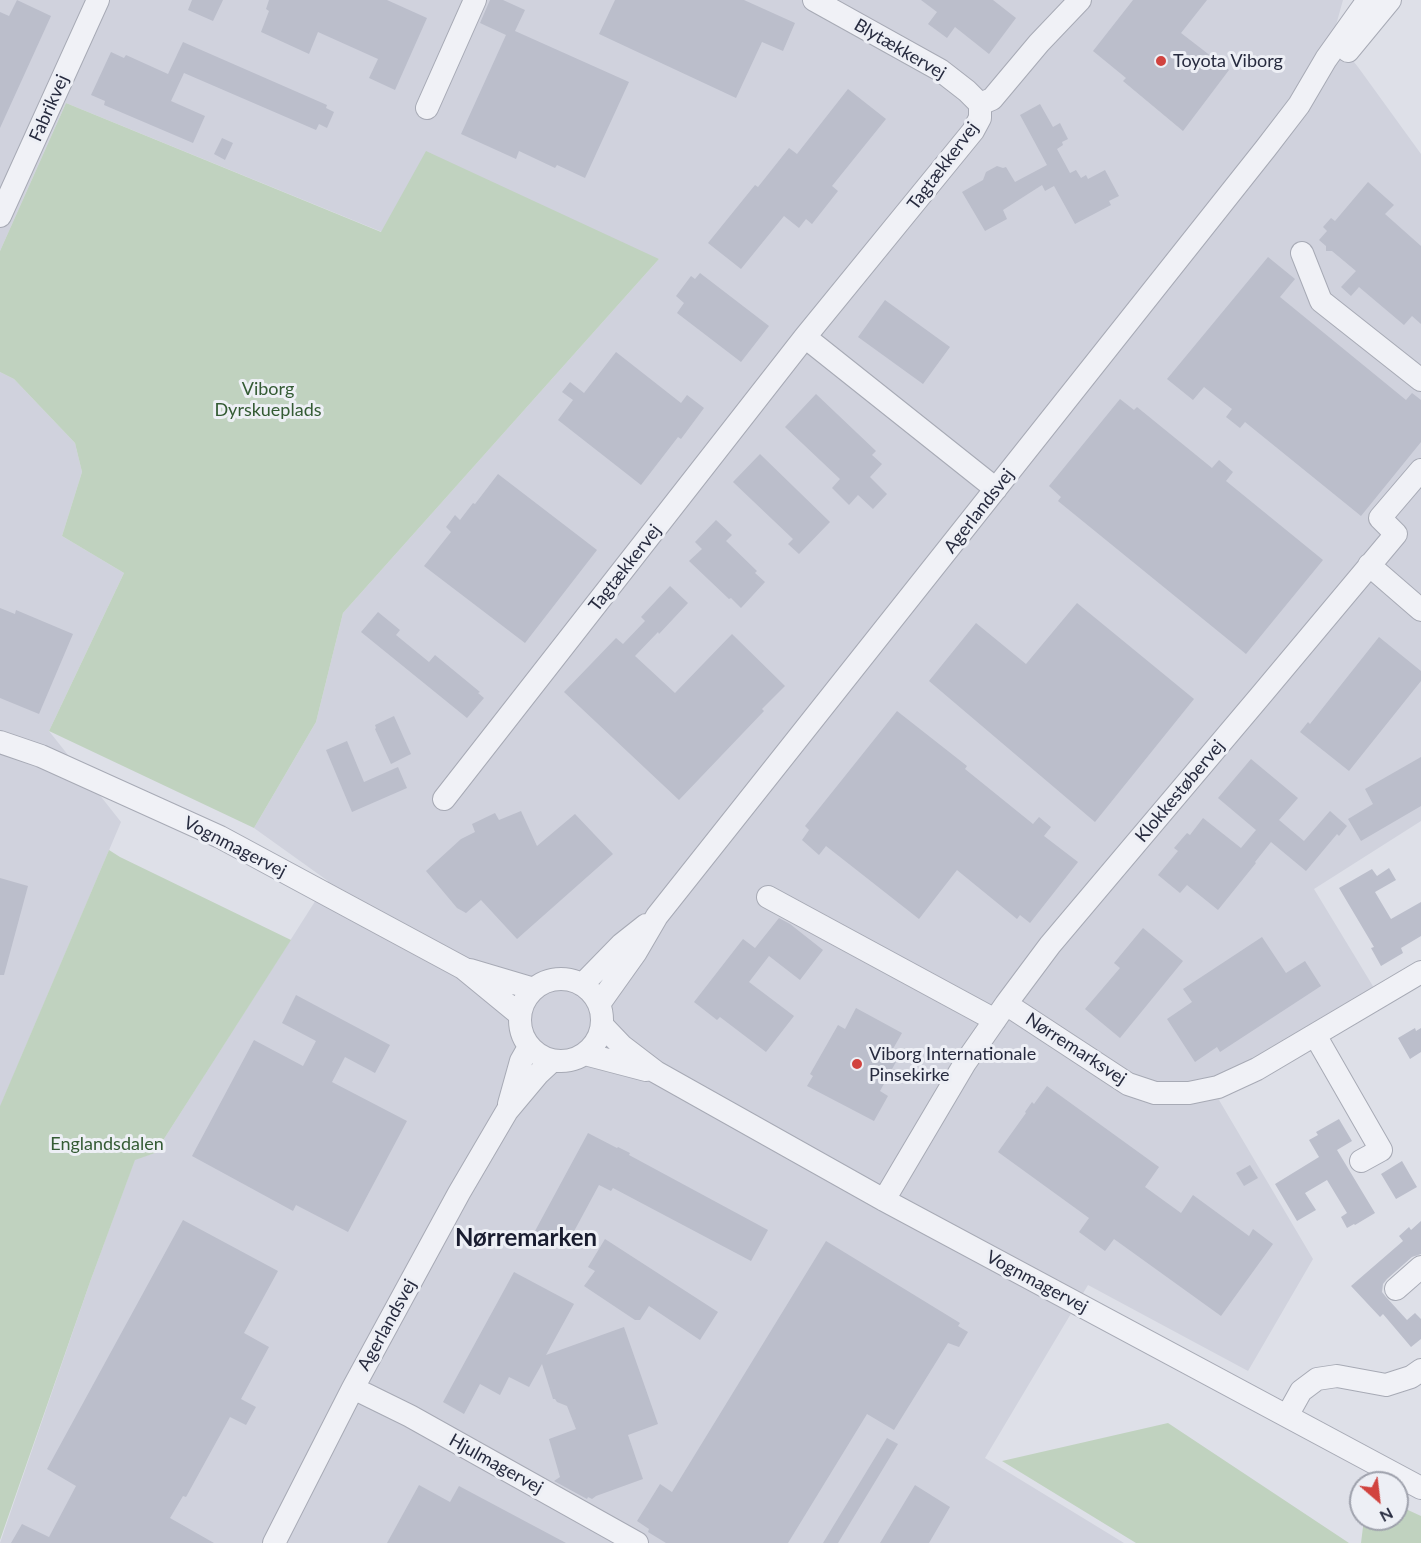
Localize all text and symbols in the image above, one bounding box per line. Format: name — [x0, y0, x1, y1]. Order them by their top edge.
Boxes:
street label: Blytækkervej — [850, 14, 950, 84]
place label: Toyota Viborg — [1173, 50, 1283, 72]
marker: Toyota Viborg — [1154, 54, 1168, 68]
street label: Fabrikvej — [25, 71, 73, 145]
street label: Tagtækkervej — [903, 118, 983, 214]
park label: Viborg Dyrskueplads — [214, 378, 322, 420]
street label: Agerlandsvej — [939, 464, 1019, 558]
street label: Tagtækkervej — [584, 520, 666, 616]
street label: Klokkestøbervej — [1131, 735, 1229, 847]
street label: Vognmagervej — [180, 812, 290, 882]
street label: Nørremarksvej — [1022, 1008, 1130, 1090]
place label: Viborg Internationale Pinsekirke — [869, 1043, 1036, 1086]
marker: Viborg Internationale Pinsekirke — [850, 1057, 864, 1071]
park label: Englandsdalen — [50, 1133, 164, 1155]
district label: Nørremarken — [455, 1224, 597, 1252]
street label: Vognmagervej — [982, 1246, 1092, 1318]
street label: Agerlandsvej — [353, 1275, 421, 1375]
street label: Hjulmagervej — [445, 1429, 547, 1499]
north arrow — [1349, 1471, 1409, 1531]
text: N — [1377, 1504, 1397, 1527]

